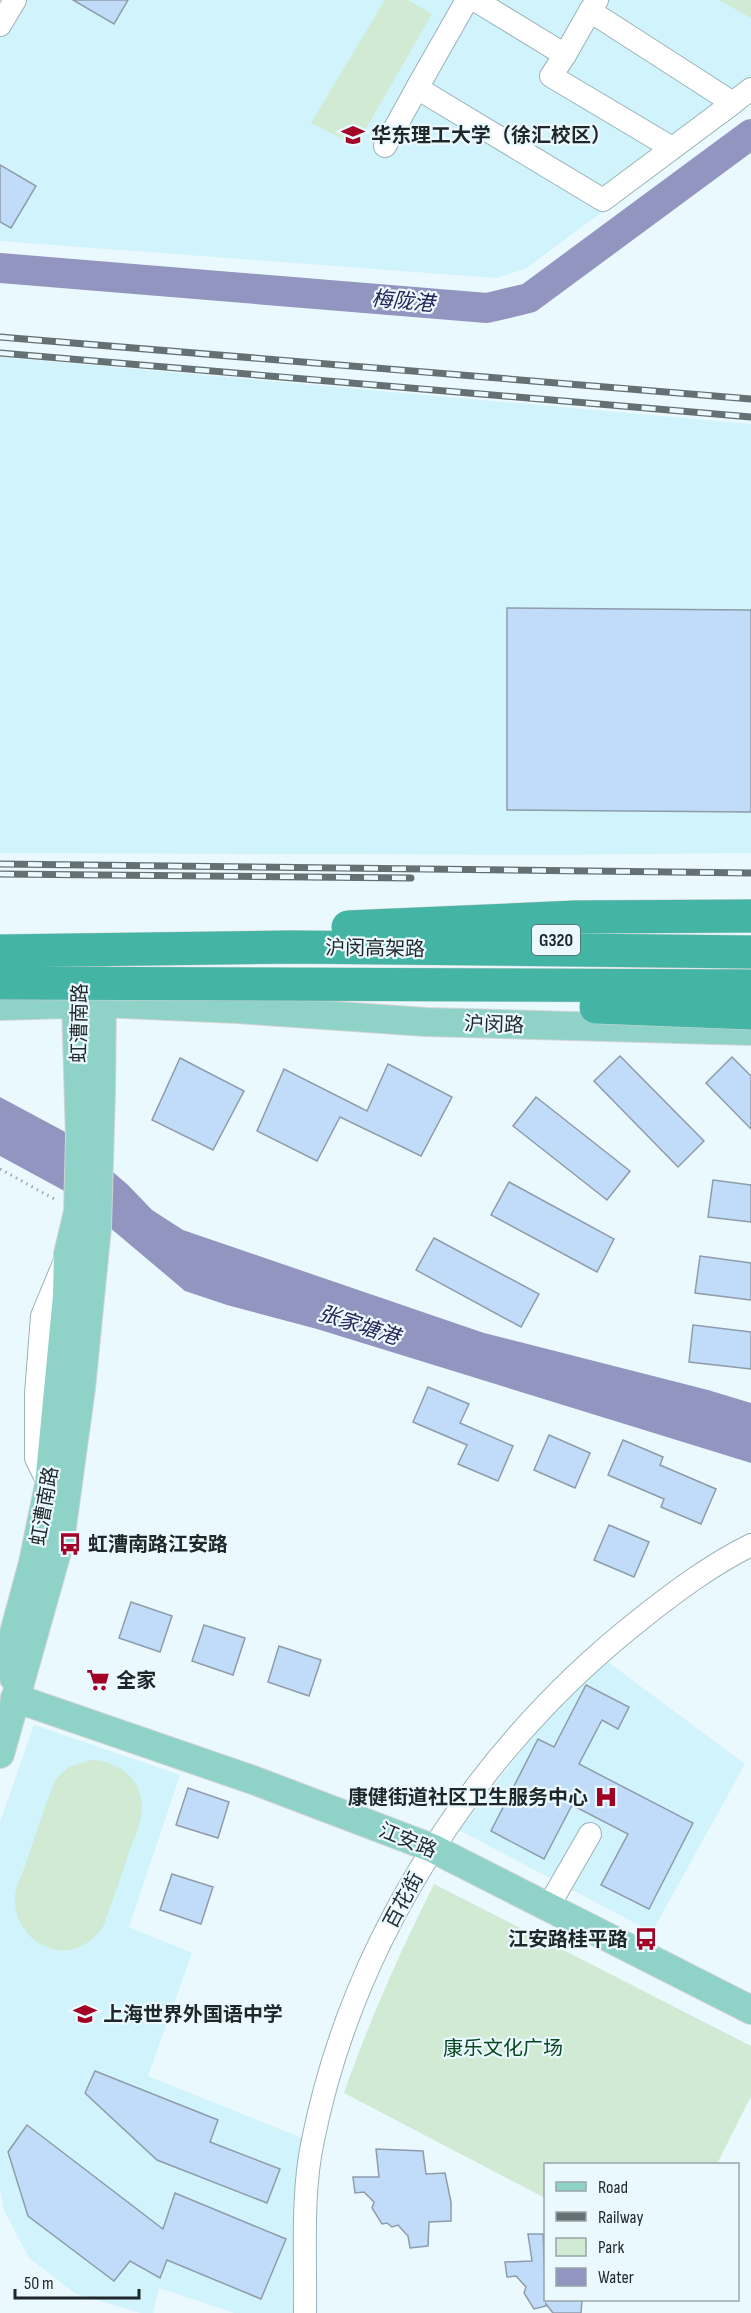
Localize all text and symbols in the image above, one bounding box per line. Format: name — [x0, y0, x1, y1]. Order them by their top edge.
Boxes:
school or university icon: 华东理工大学（徐汇校区） — [340, 122, 366, 148]
place label: 华东理工大学（徐汇校区） — [371, 124, 611, 148]
water label: 梅陇港 — [370, 286, 438, 317]
road number: G320 — [532, 925, 580, 955]
street label: 沪闵高架路 — [325, 936, 425, 962]
street label: 虹漕南路 — [67, 983, 93, 1063]
street label: 沪闵路 — [464, 1012, 524, 1038]
water label: 张家塘港 — [315, 1301, 406, 1351]
street label: 虹漕南路 — [26, 1465, 64, 1548]
bus stop icon: 虹漕南路江安路 — [57, 1531, 83, 1557]
place label: 虹漕南路江安路 — [88, 1533, 228, 1557]
supermarket icon: 全家 — [85, 1667, 111, 1693]
place label: 全家 — [116, 1669, 156, 1693]
hospital icon: 康健街道社区卫生服务中心 — [593, 1784, 619, 1810]
place label: 康健街道社区卫生服务中心 — [348, 1786, 588, 1810]
street label: 江安路 — [375, 1819, 440, 1863]
street label: 百花街 — [379, 1868, 429, 1933]
bus stop icon: 江安路桂平路 — [633, 1926, 659, 1952]
place label: 江安路桂平路 — [508, 1928, 628, 1952]
school or university icon: 上海世界外国语中学 — [72, 2001, 98, 2027]
place label: 上海世界外国语中学 — [103, 2003, 283, 2027]
park label: 康乐文化广场 — [443, 2037, 563, 2061]
legend — [544, 2163, 739, 2301]
text: Road — [598, 2177, 628, 2198]
text: Railway — [598, 2207, 643, 2228]
text: Park — [598, 2237, 624, 2258]
scale bar — [15, 2262, 140, 2300]
text: Water — [598, 2267, 634, 2288]
text: 50 m — [24, 2273, 54, 2294]

